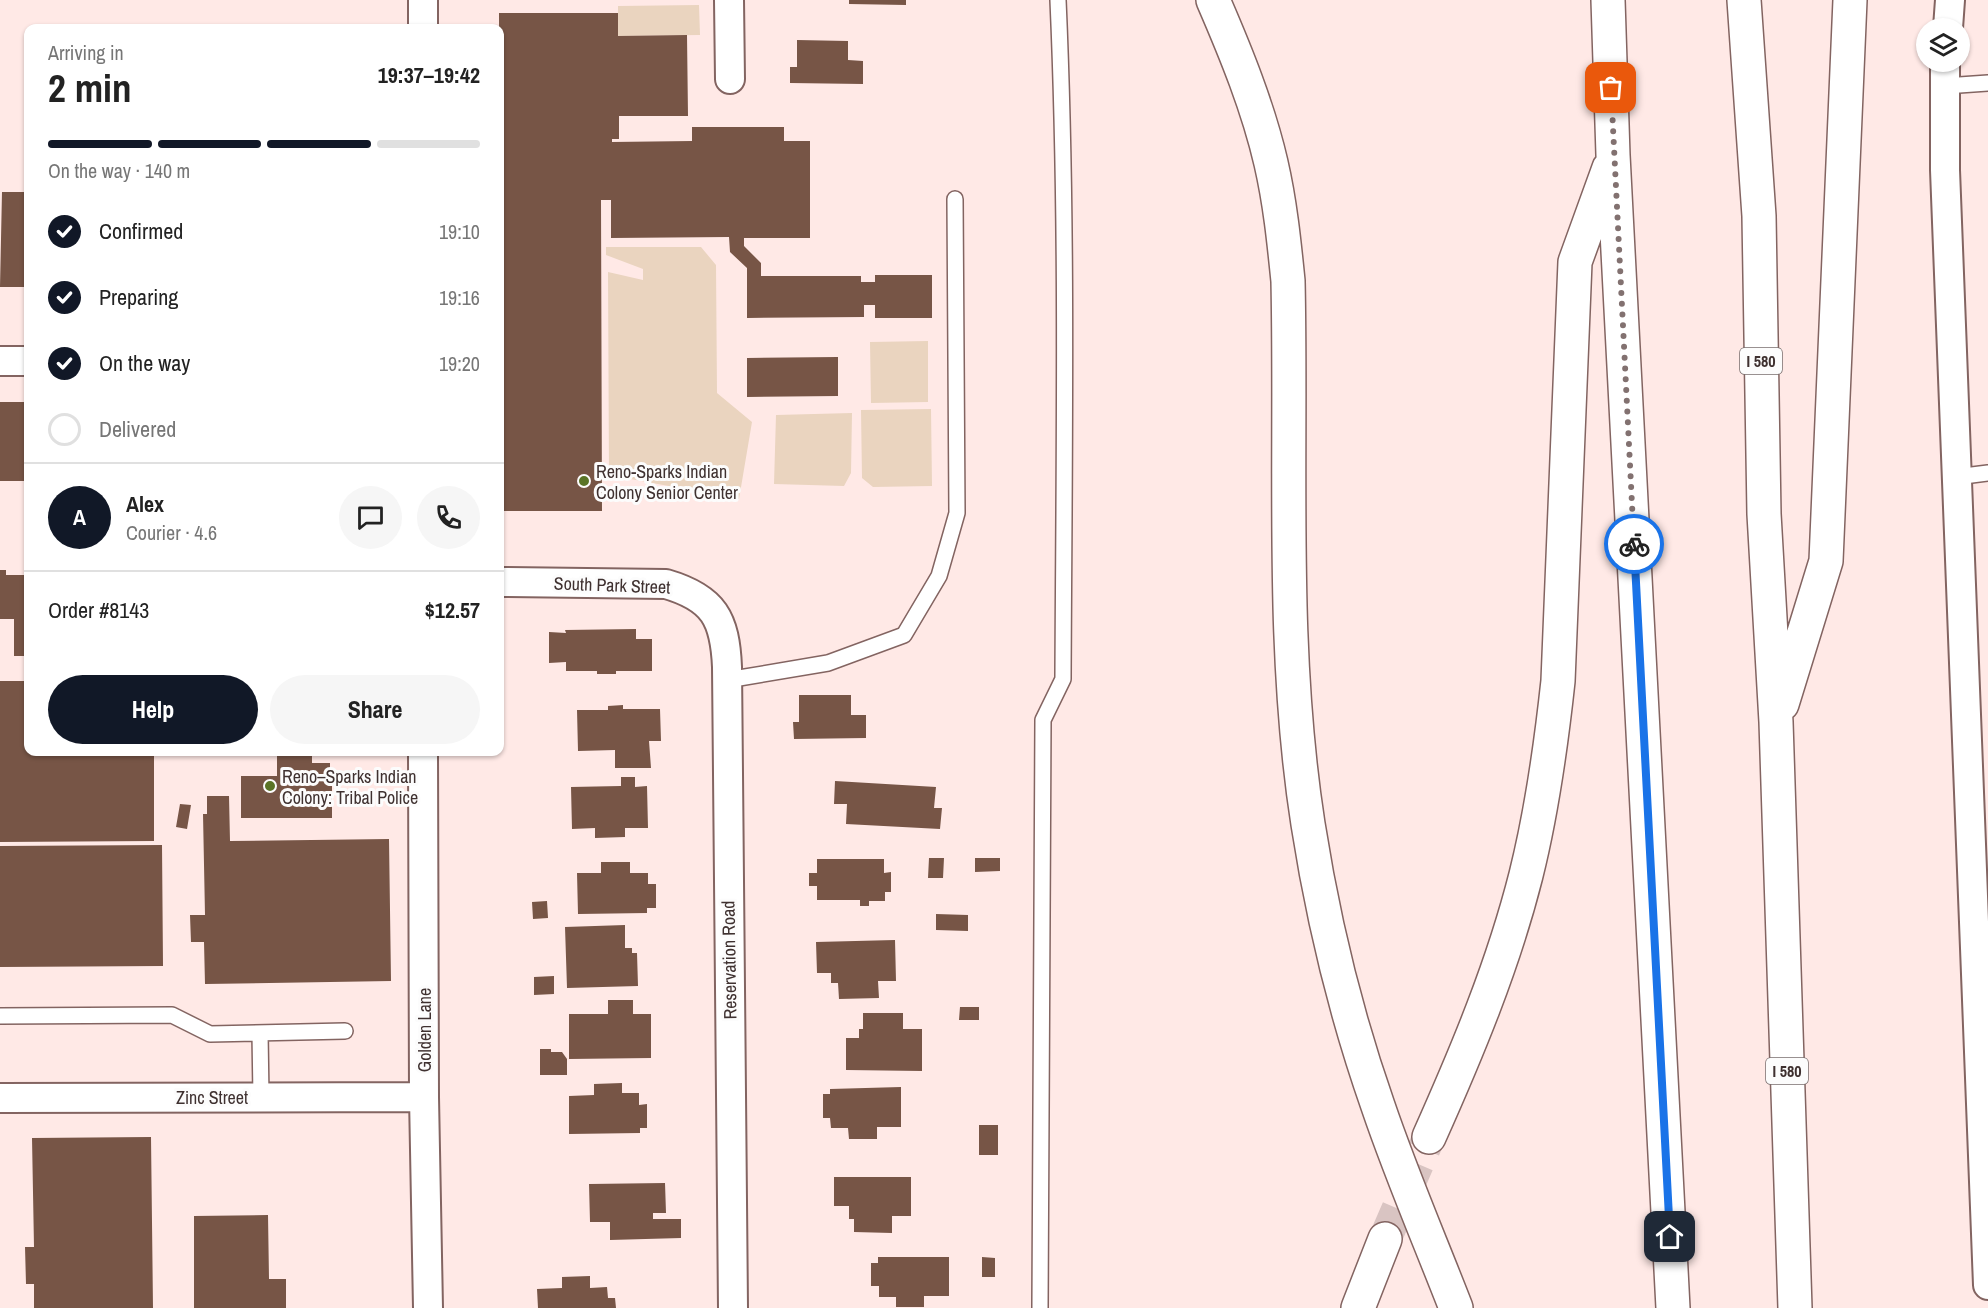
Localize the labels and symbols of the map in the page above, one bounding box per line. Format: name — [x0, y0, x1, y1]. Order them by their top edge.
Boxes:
pin — [1585, 62, 1636, 113]
road number: I 580 — [1740, 348, 1782, 374]
place label: Reno-Sparks Indian Colony Senior Center — [596, 459, 738, 505]
marker: Reno-Sparks Indian Colony Senior Center — [577, 474, 591, 488]
courier — [1604, 514, 1664, 574]
street label: South Park Street — [553, 570, 671, 600]
place label: Reno–Sparks Indian Colony: Tribal Police — [282, 764, 418, 810]
marker: Reno–Sparks Indian Colony: Tribal Police — [263, 779, 277, 793]
street label: Reservation Road — [715, 900, 743, 1020]
street label: Golden Lane — [412, 988, 437, 1072]
road number: I 580 — [1766, 1058, 1808, 1084]
street label: Zinc Street — [176, 1085, 248, 1110]
pin — [1644, 1211, 1695, 1262]

